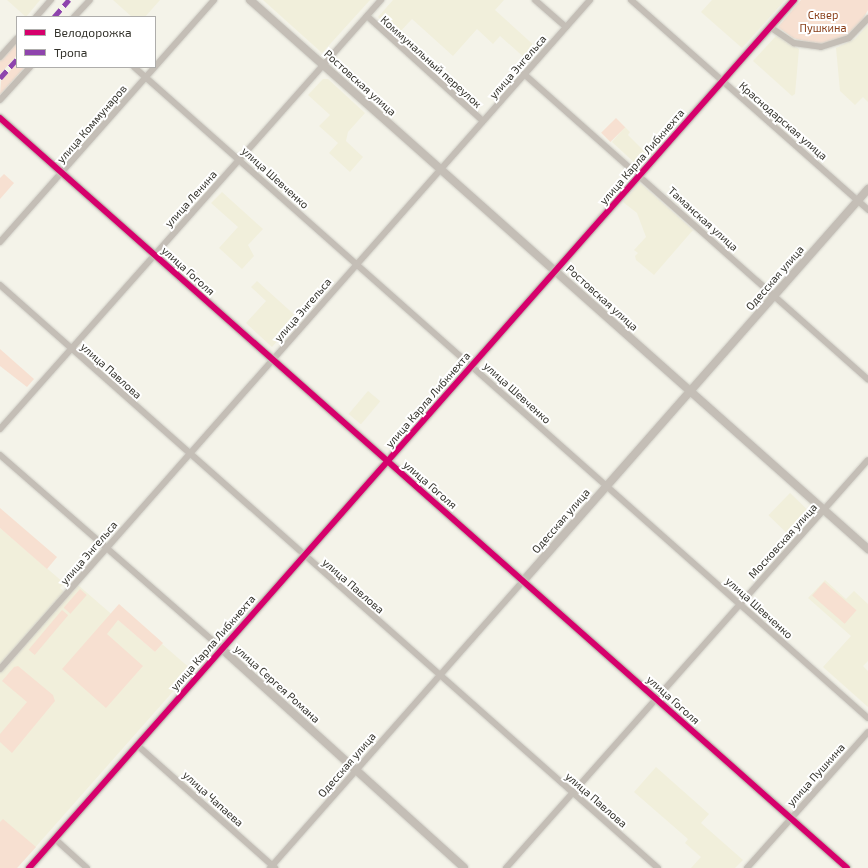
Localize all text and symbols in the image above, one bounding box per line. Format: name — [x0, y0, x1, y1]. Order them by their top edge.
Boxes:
park label: Сквер Пушкина — [800, 9, 846, 35]
street label: Коммунальный переулок — [378, 13, 484, 111]
legend — [16, 16, 156, 68]
text: Велодорожка — [54, 25, 132, 39]
street label: улица Энгельса — [487, 32, 549, 102]
text: Тропа — [54, 45, 87, 59]
street label: Ростовская улица — [321, 47, 399, 119]
street label: Краснодарская улица — [736, 79, 830, 163]
street label: улица Коммунаров — [54, 82, 130, 166]
street label: улица Карла Либкнехта — [597, 107, 687, 207]
street label: улица Шевченко — [239, 144, 311, 212]
street label: улица Ленина — [162, 168, 220, 230]
street label: Таманская улица — [665, 184, 741, 254]
street label: Одесская улица — [743, 243, 807, 313]
street label: улица Гоголя — [159, 244, 217, 298]
street label: Ростовская улица — [563, 262, 641, 334]
street label: улица Энгельса — [272, 275, 334, 345]
street label: улица Павлова — [78, 340, 144, 402]
street label: улица Карла Либкнехта — [383, 350, 473, 450]
street label: улица Шевченко — [481, 359, 553, 427]
street label: улица Гоголя — [400, 458, 460, 512]
street label: Одесская улица — [529, 486, 593, 556]
street label: Московская улица — [746, 501, 820, 581]
street label: улица Энгельса — [58, 518, 120, 588]
street label: улица Павлова — [319, 556, 387, 616]
street label: улица Шевченко — [723, 574, 795, 642]
street label: улица Карла Либкнехта — [168, 593, 258, 693]
street label: улица Сергея Романа — [232, 642, 322, 726]
street label: улица Гоголя — [644, 673, 702, 727]
street label: Одесская улица — [315, 730, 379, 800]
street label: улица Пушкина — [784, 741, 848, 809]
street label: улица Чапаева — [180, 768, 246, 830]
street label: улица Павлова — [562, 770, 630, 830]

